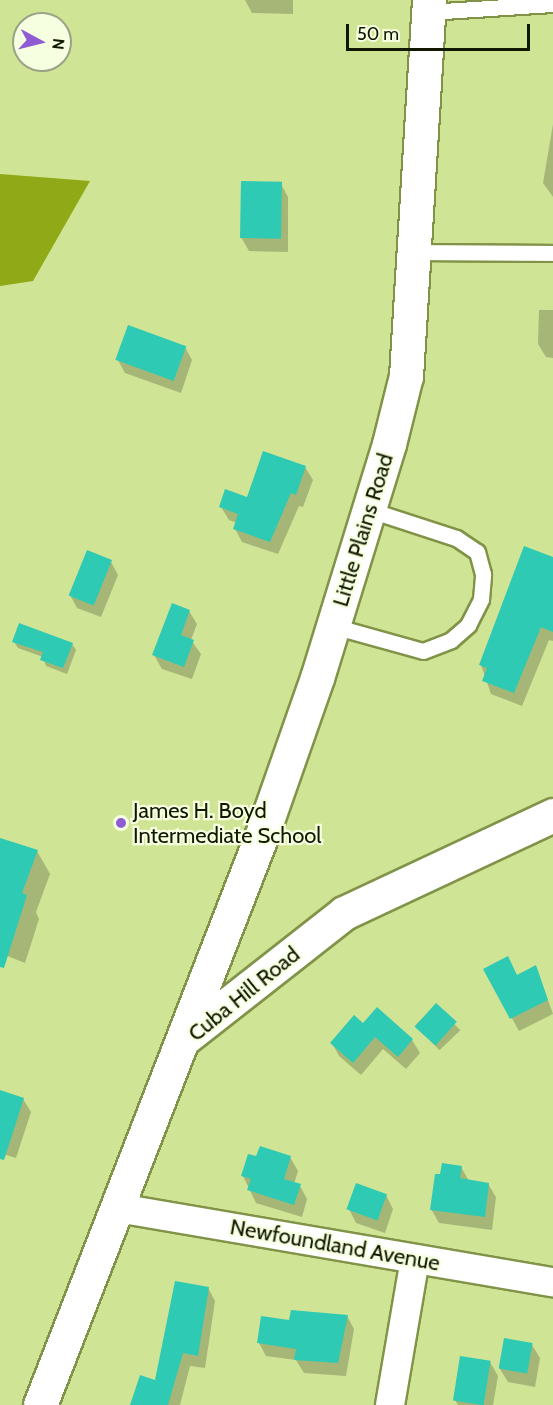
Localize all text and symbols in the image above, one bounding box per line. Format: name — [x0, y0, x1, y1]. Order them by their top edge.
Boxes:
north arrow — [12, 12, 72, 72]
scale bar — [349, 12, 534, 50]
text: 50 m — [357, 23, 399, 45]
text: N — [48, 37, 68, 51]
street label: Little Plains Road — [327, 450, 399, 610]
place label: James H. Boyd Intermediate School — [133, 797, 322, 848]
marker: James H. Boyd Intermediate School — [114, 816, 128, 830]
street label: Cuba Hill Road — [183, 941, 305, 1047]
street label: Newfoundland Avenue — [228, 1214, 442, 1276]

